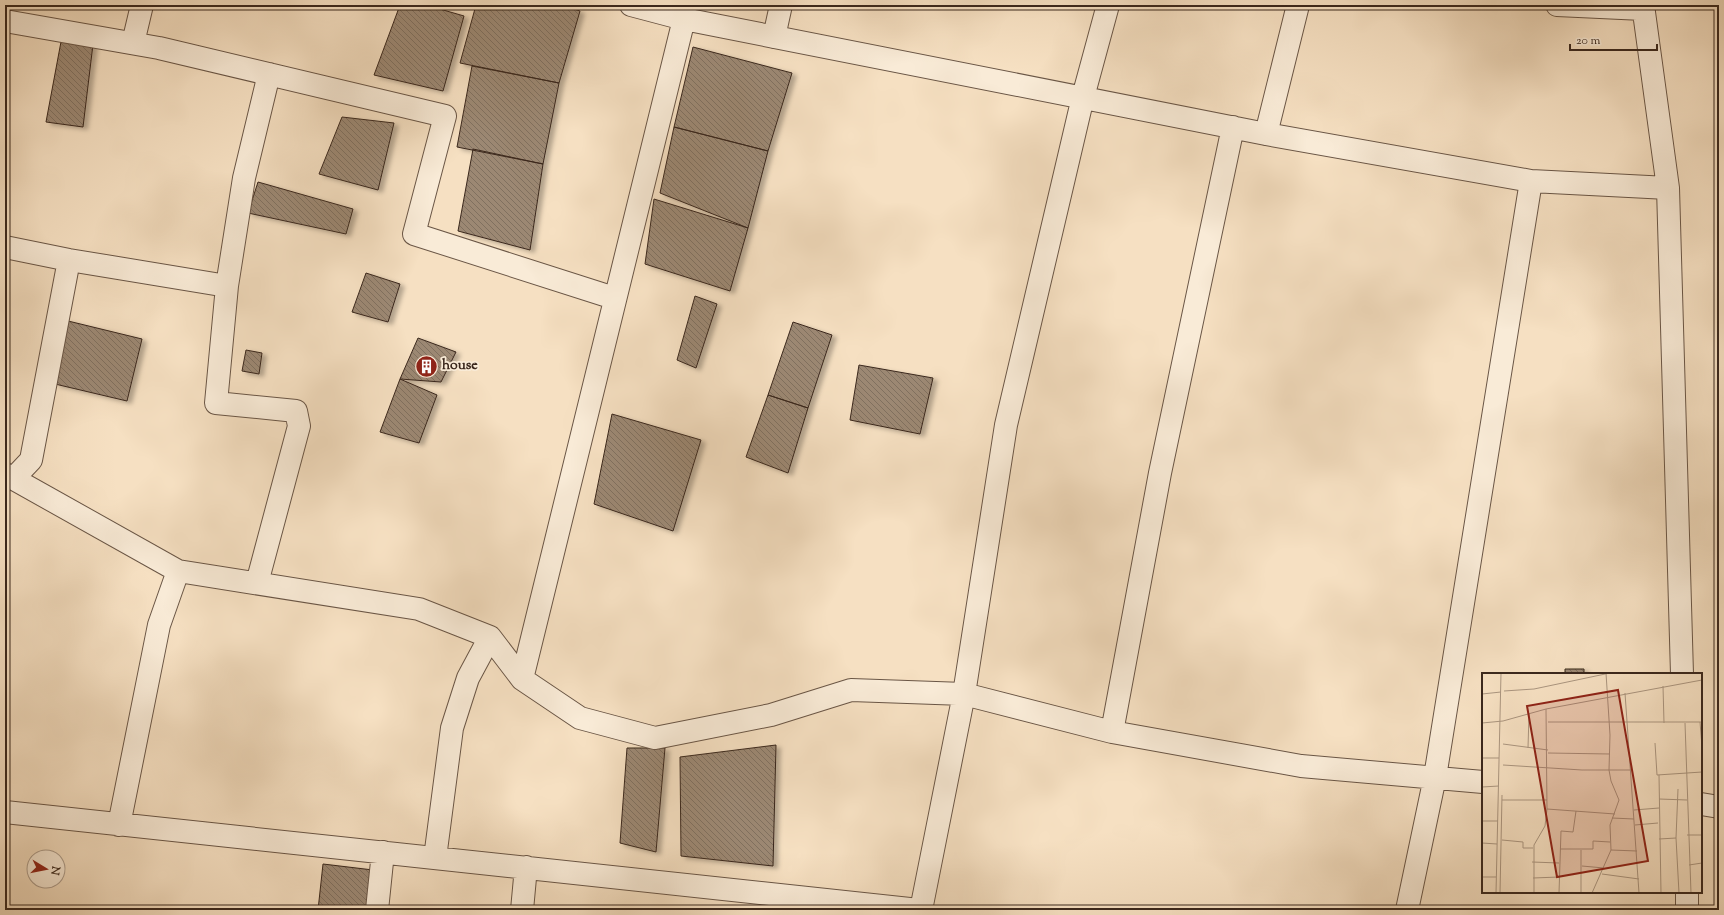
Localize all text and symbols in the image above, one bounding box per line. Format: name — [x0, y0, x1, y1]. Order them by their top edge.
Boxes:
scale bar — [1570, 26, 1657, 52]
text: 20 m — [1576, 32, 1601, 50]
building icon: house — [414, 353, 440, 379]
place label: house — [442, 356, 478, 376]
inset map — [1482, 673, 1702, 893]
north arrow — [26, 849, 66, 889]
text: N — [46, 864, 64, 876]

